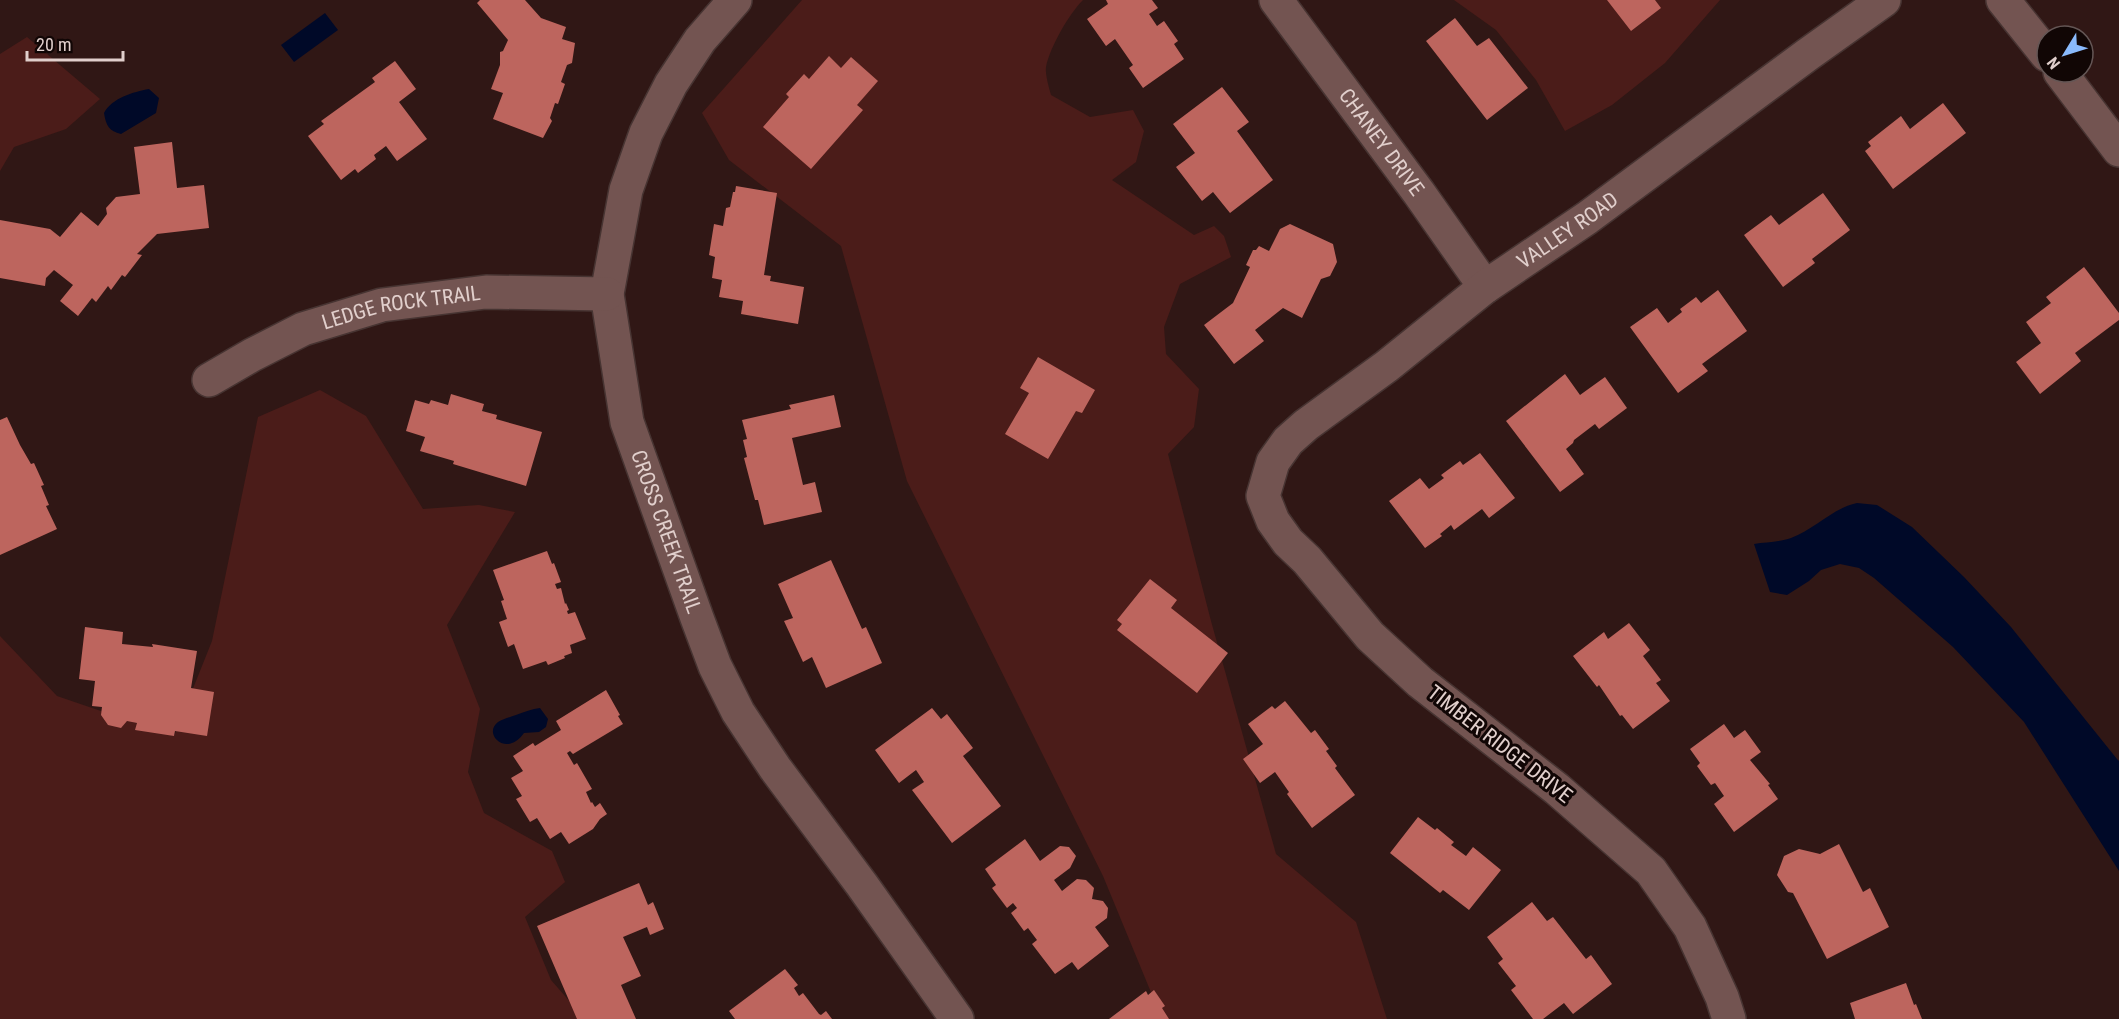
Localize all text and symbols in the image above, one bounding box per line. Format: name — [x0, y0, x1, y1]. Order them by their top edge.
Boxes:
scale bar — [27, 24, 123, 62]
north arrow — [2035, 24, 2095, 84]
text: 20 m — [36, 34, 71, 55]
text: N — [2043, 53, 2064, 73]
street label: CHANEY DRIVE — [1334, 84, 1429, 200]
street label: VALLEY ROAD — [1513, 187, 1623, 274]
street label: LEDGE ROCK TRAIL — [319, 281, 482, 335]
street label: CROSS CREEK TRAIL — [626, 447, 706, 617]
street label: TIMBER RIDGE DRIVE — [1423, 680, 1577, 808]

